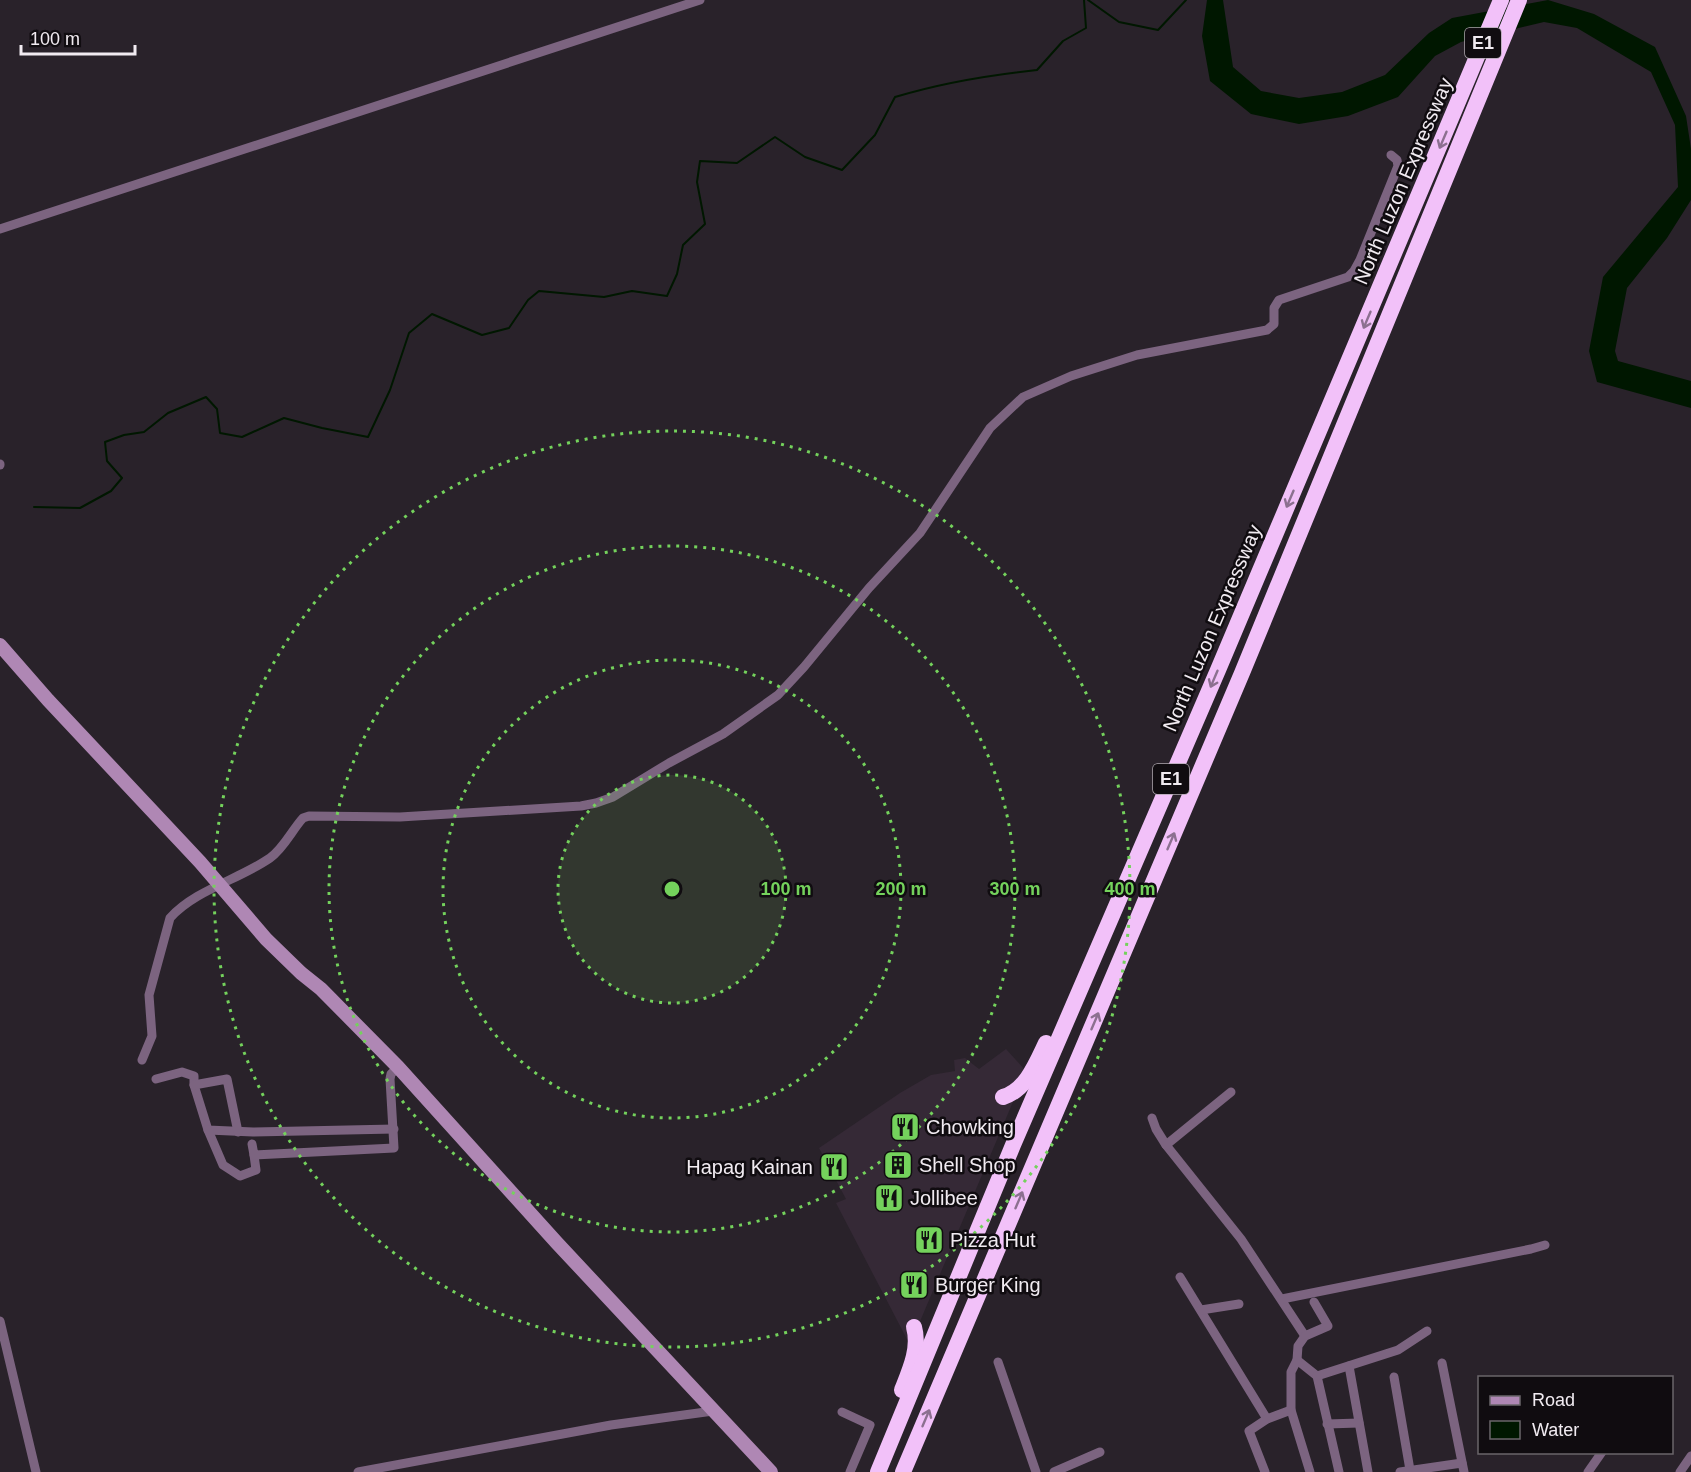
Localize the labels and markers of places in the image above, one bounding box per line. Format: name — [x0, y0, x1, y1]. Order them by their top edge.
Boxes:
centre of rings — [662, 879, 682, 899]
restaurant icon: Chowking — [889, 1111, 921, 1143]
place label: Chowking — [926, 1116, 1014, 1138]
building icon: Shell Shop — [882, 1149, 914, 1181]
restaurant icon: Hapag Kainan — [818, 1151, 850, 1183]
place label: Shell Shop — [919, 1154, 1016, 1176]
place label: Hapag Kainan — [686, 1156, 813, 1178]
restaurant icon: Jollibee — [873, 1182, 905, 1214]
place label: Jollibee — [910, 1187, 978, 1209]
restaurant icon: Pizza Hut — [913, 1224, 945, 1256]
place label: Pizza Hut — [950, 1229, 1036, 1251]
restaurant icon: Burger King — [898, 1269, 930, 1301]
place label: Burger King — [935, 1274, 1041, 1296]

